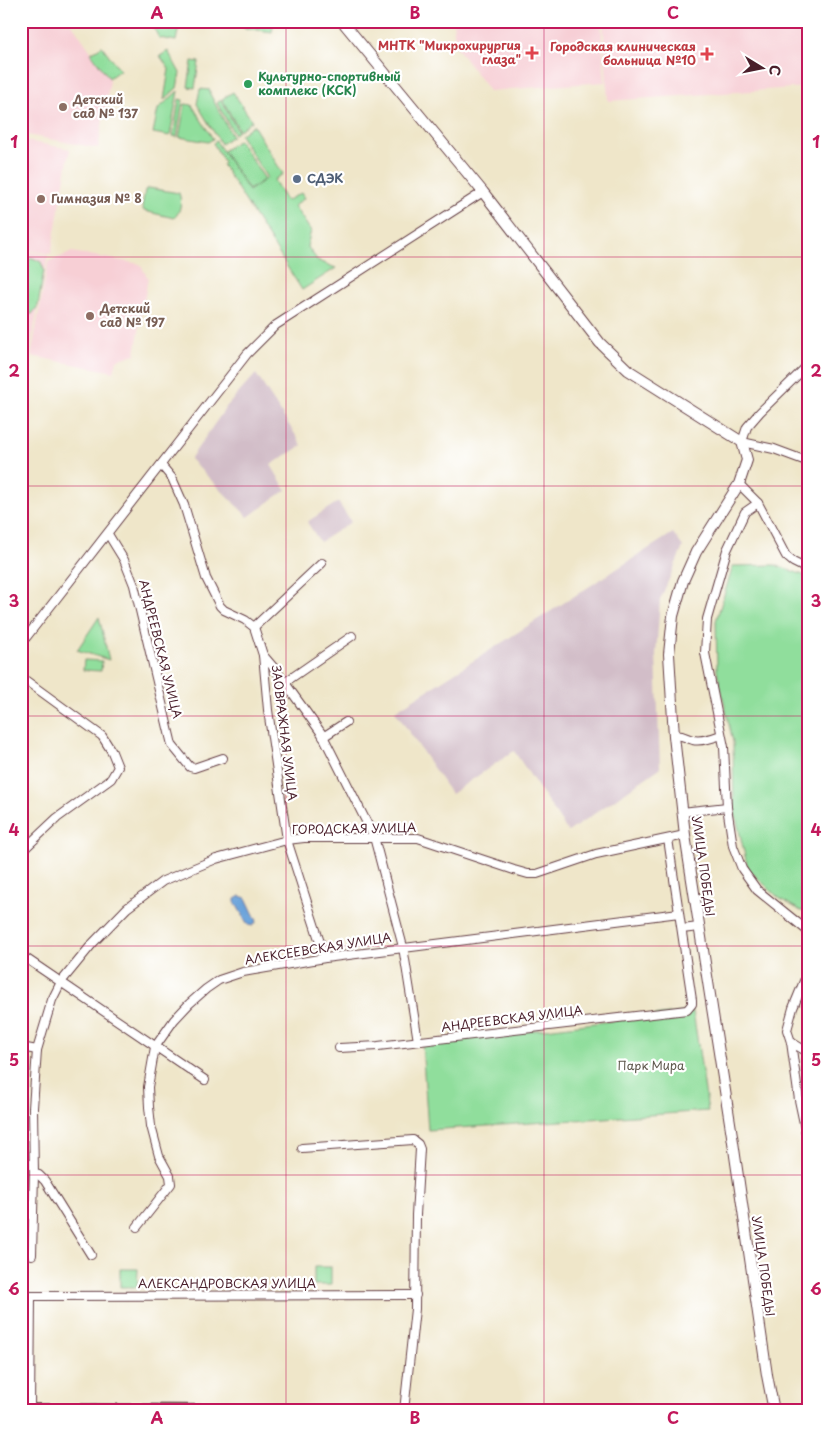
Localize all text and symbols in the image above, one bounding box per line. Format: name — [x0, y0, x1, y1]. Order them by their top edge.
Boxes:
text: A — [151, 0, 164, 24]
text: B — [410, 0, 421, 24]
text: C — [667, 0, 679, 24]
place label: МНТК "Микрохирургия глаза" — [378, 36, 521, 68]
place label: Городская клиническая больница №10 — [550, 37, 696, 69]
north arrow — [738, 42, 788, 92]
marker: МНТК "Микрохирургия глаза" — [525, 46, 539, 60]
marker: Городская клиническая больница №10 — [700, 47, 714, 61]
text: С — [764, 63, 787, 77]
place label: Культурно-спортивный комплекс (КСК) — [258, 67, 401, 99]
marker: Культурно-спортивный комплекс (КСК) — [242, 78, 254, 90]
place label: Детский сад № 137 — [72, 90, 138, 122]
marker: Детский сад № 137 — [57, 101, 69, 113]
text: 1 — [10, 129, 18, 153]
text: 1 — [812, 129, 820, 153]
place label: СДЭК — [307, 169, 343, 187]
marker: СДЭК — [291, 173, 303, 185]
place label: Гимназия № 8 — [51, 189, 142, 207]
marker: Гимназия № 8 — [35, 193, 47, 205]
place label: Детский сад № 197 — [99, 299, 165, 331]
marker: Детский сад № 197 — [84, 310, 96, 322]
text: 2 — [8, 358, 20, 382]
text: 2 — [810, 358, 822, 382]
street label: АНДРЕЕВСКАЯ УЛИЦА — [135, 577, 187, 720]
text: 3 — [9, 588, 19, 612]
text: 3 — [811, 588, 821, 612]
street label: ЗАОВРАЖНАЯ УЛИЦА — [268, 664, 302, 802]
street label: УЛИЦА ПОБЕДЫ — [688, 814, 720, 917]
text: 4 — [9, 817, 20, 841]
text: 4 — [811, 817, 822, 841]
street label: ГОРОДСКАЯ УЛИЦА — [292, 818, 416, 838]
street label: АЛЕКСЕЕВСКАЯ УЛИЦА — [243, 928, 392, 968]
street label: АНДРЕЕВСКАЯ УЛИЦА — [440, 1000, 584, 1036]
text: 5 — [9, 1047, 19, 1071]
text: 5 — [811, 1047, 821, 1071]
park label: Парк Мира — [617, 1056, 685, 1074]
street label: УЛИЦА ПОБЕДЫ — [748, 1214, 780, 1317]
street label: АЛЕКСАНДРОВСКАЯ УЛИЦА — [138, 1274, 316, 1292]
text: 6 — [8, 1276, 20, 1300]
text: 6 — [810, 1276, 822, 1300]
text: A — [151, 1405, 164, 1429]
text: B — [410, 1405, 421, 1429]
text: C — [667, 1405, 679, 1429]

